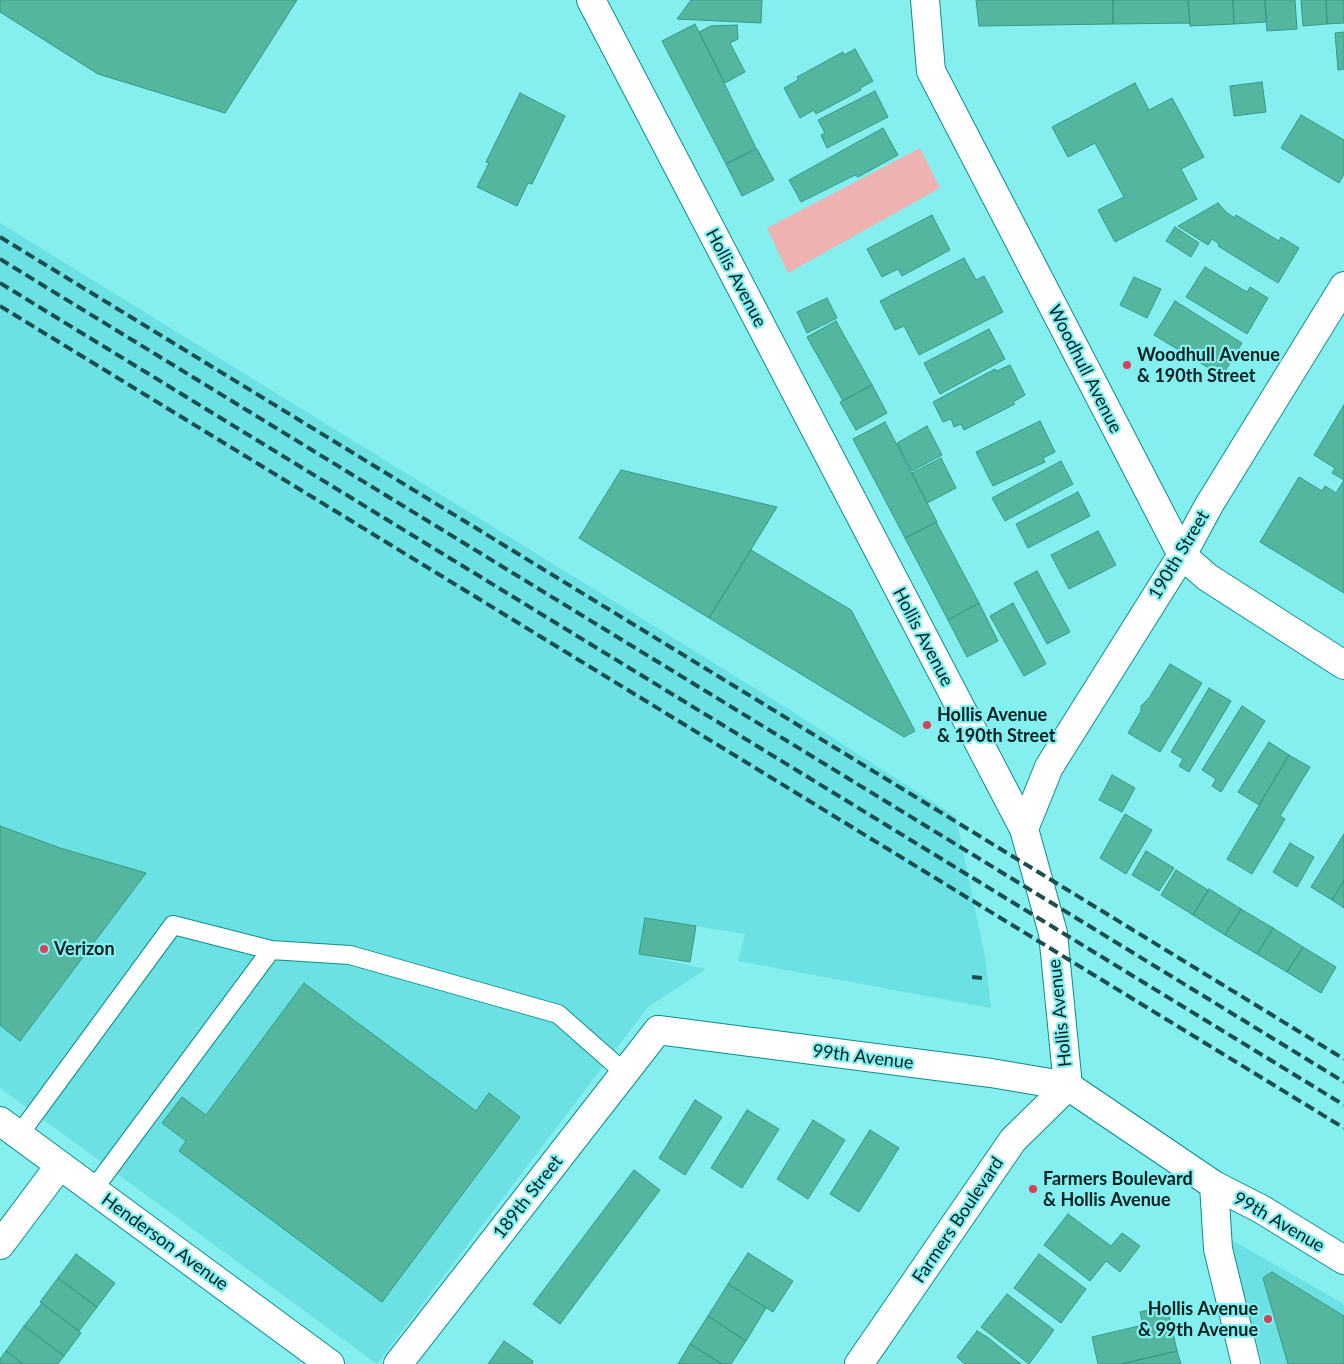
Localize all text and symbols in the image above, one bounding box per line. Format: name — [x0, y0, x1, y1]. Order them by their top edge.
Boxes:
street label: Hollis Avenue — [701, 225, 771, 331]
street label: Woodhull Avenue — [1043, 301, 1127, 437]
place label: Woodhull Avenue & 190th Street — [1137, 344, 1280, 386]
marker: Woodhull Avenue & 190th Street — [1121, 359, 1133, 371]
street label: 190th Street — [1144, 507, 1214, 603]
street label: Hollis Avenue — [888, 584, 958, 690]
place label: Hollis Avenue & 190th Street — [937, 704, 1055, 746]
marker: Hollis Avenue & 190th Street — [921, 719, 933, 731]
place label: Verizon — [54, 938, 115, 960]
marker: Verizon — [38, 943, 50, 955]
street label: Hollis Avenue — [1044, 958, 1076, 1068]
street label: 99th Avenue — [811, 1040, 915, 1074]
street label: 189th Street — [489, 1151, 567, 1243]
street label: Farmers Boulevard — [908, 1153, 1008, 1287]
place label: Farmers Boulevard & Hollis Avenue — [1043, 1168, 1193, 1210]
marker: Farmers Boulevard & Hollis Avenue — [1027, 1183, 1039, 1195]
street label: 99th Avenue — [1230, 1187, 1328, 1257]
street label: Henderson Avenue — [97, 1189, 233, 1295]
place label: Hollis Avenue & 99th Avenue — [1138, 1298, 1258, 1340]
marker: Hollis Avenue & 99th Avenue — [1262, 1313, 1274, 1325]

